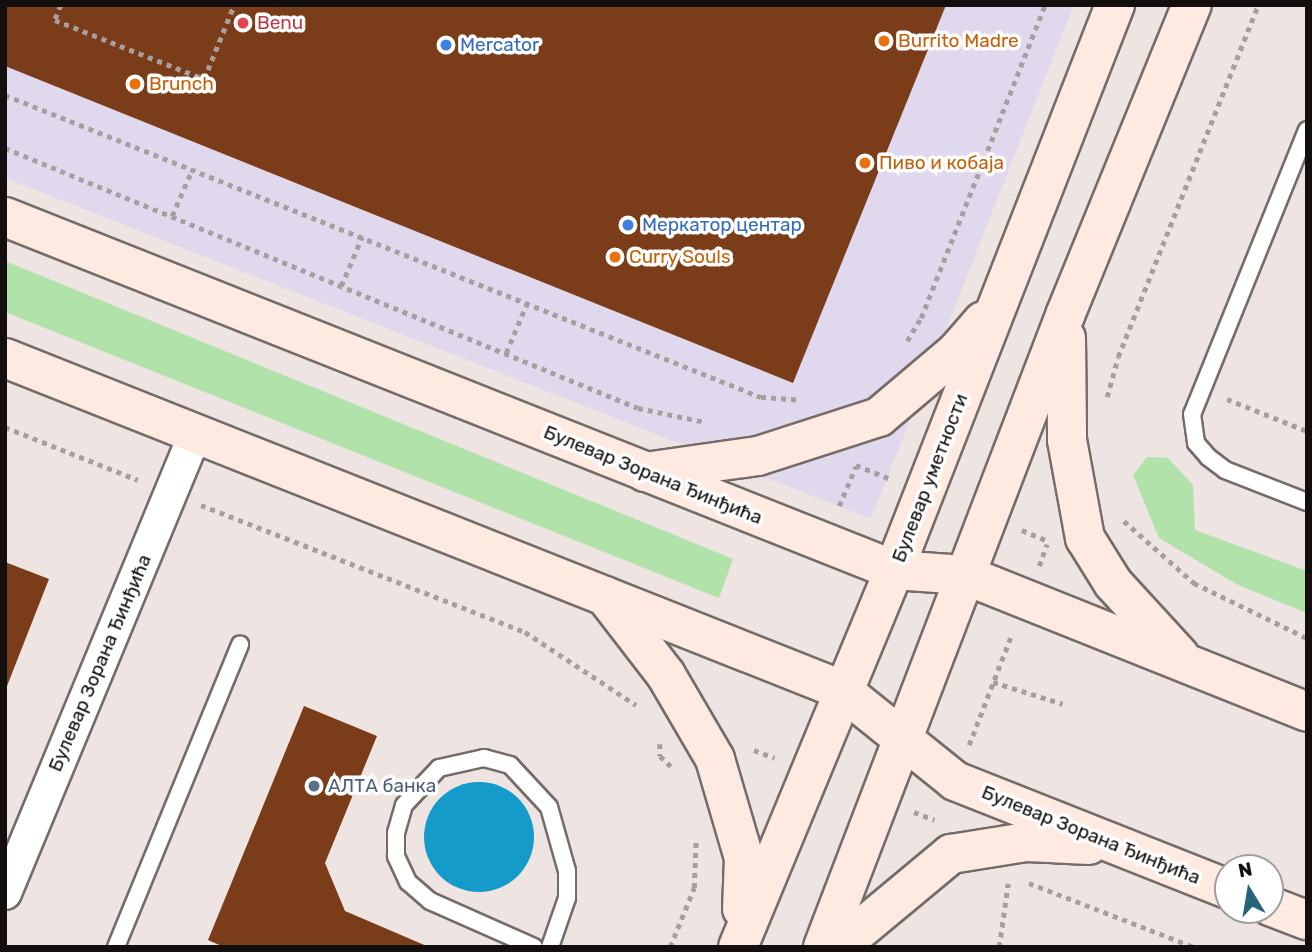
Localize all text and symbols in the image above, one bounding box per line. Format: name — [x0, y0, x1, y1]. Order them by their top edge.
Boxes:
place label: Benu — [257, 12, 303, 34]
marker: Benu — [235, 15, 251, 31]
place label: Burrito Madre — [898, 30, 1019, 52]
marker: Burrito Madre — [876, 33, 892, 49]
place label: Mercator — [460, 34, 539, 56]
marker: Mercator — [438, 37, 454, 53]
place label: Brunch — [149, 73, 214, 95]
marker: Brunch — [127, 76, 143, 92]
place label: Пиво и кобаја — [879, 152, 1004, 174]
marker: Пиво и кобаја — [857, 155, 873, 171]
place label: Меркатор центар — [642, 214, 802, 236]
marker: Меркатор центар — [620, 217, 636, 233]
place label: Curry Souls — [629, 246, 731, 268]
marker: Curry Souls — [607, 249, 623, 265]
street label: Булевар уметности — [887, 390, 973, 566]
street label: Булевар Зорана Ђинђића — [540, 421, 766, 529]
street label: Булевар Зорана Ђинђића — [44, 551, 156, 775]
place label: АЛТА банка — [328, 775, 436, 797]
marker: АЛТА банка — [306, 778, 322, 794]
street label: Булевар Зорана Ђинђића — [978, 781, 1204, 889]
north arrow — [1214, 854, 1284, 924]
text: N — [1236, 857, 1254, 882]

